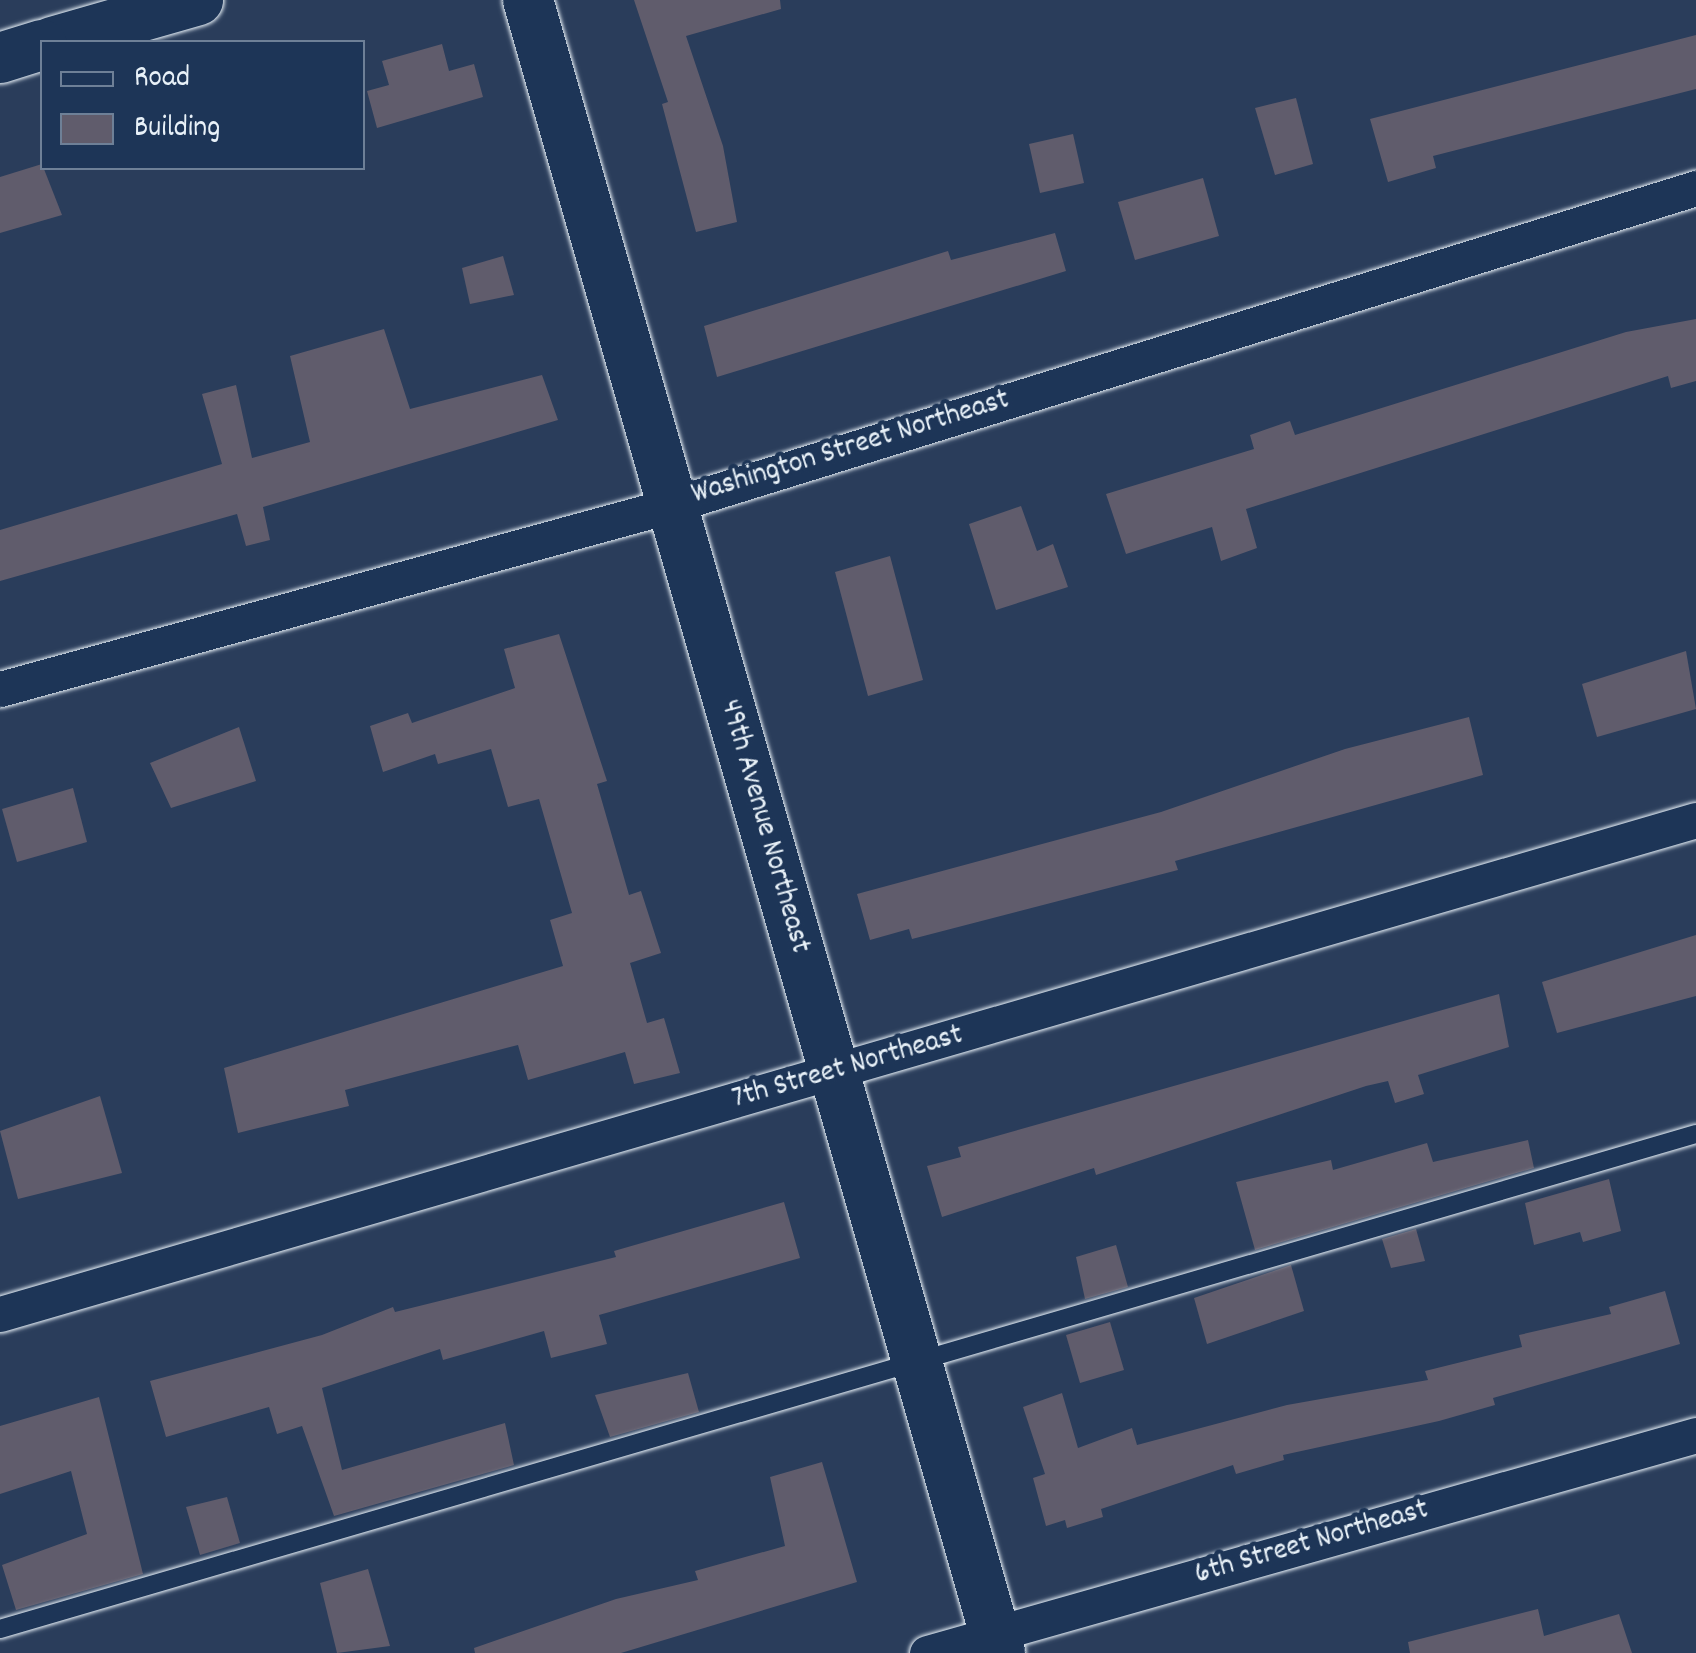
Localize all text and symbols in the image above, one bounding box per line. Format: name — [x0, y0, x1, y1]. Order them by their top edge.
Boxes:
legend — [40, 40, 365, 170]
text: Road — [134, 58, 190, 101]
text: Building — [134, 108, 220, 151]
street label: Washington Street Northeast — [688, 384, 1014, 514]
street label: 49th Avenue Northeast — [710, 696, 816, 958]
street label: 7th Street Northeast — [729, 1019, 967, 1119]
street label: 6th Street Northeast — [1191, 1493, 1433, 1595]

